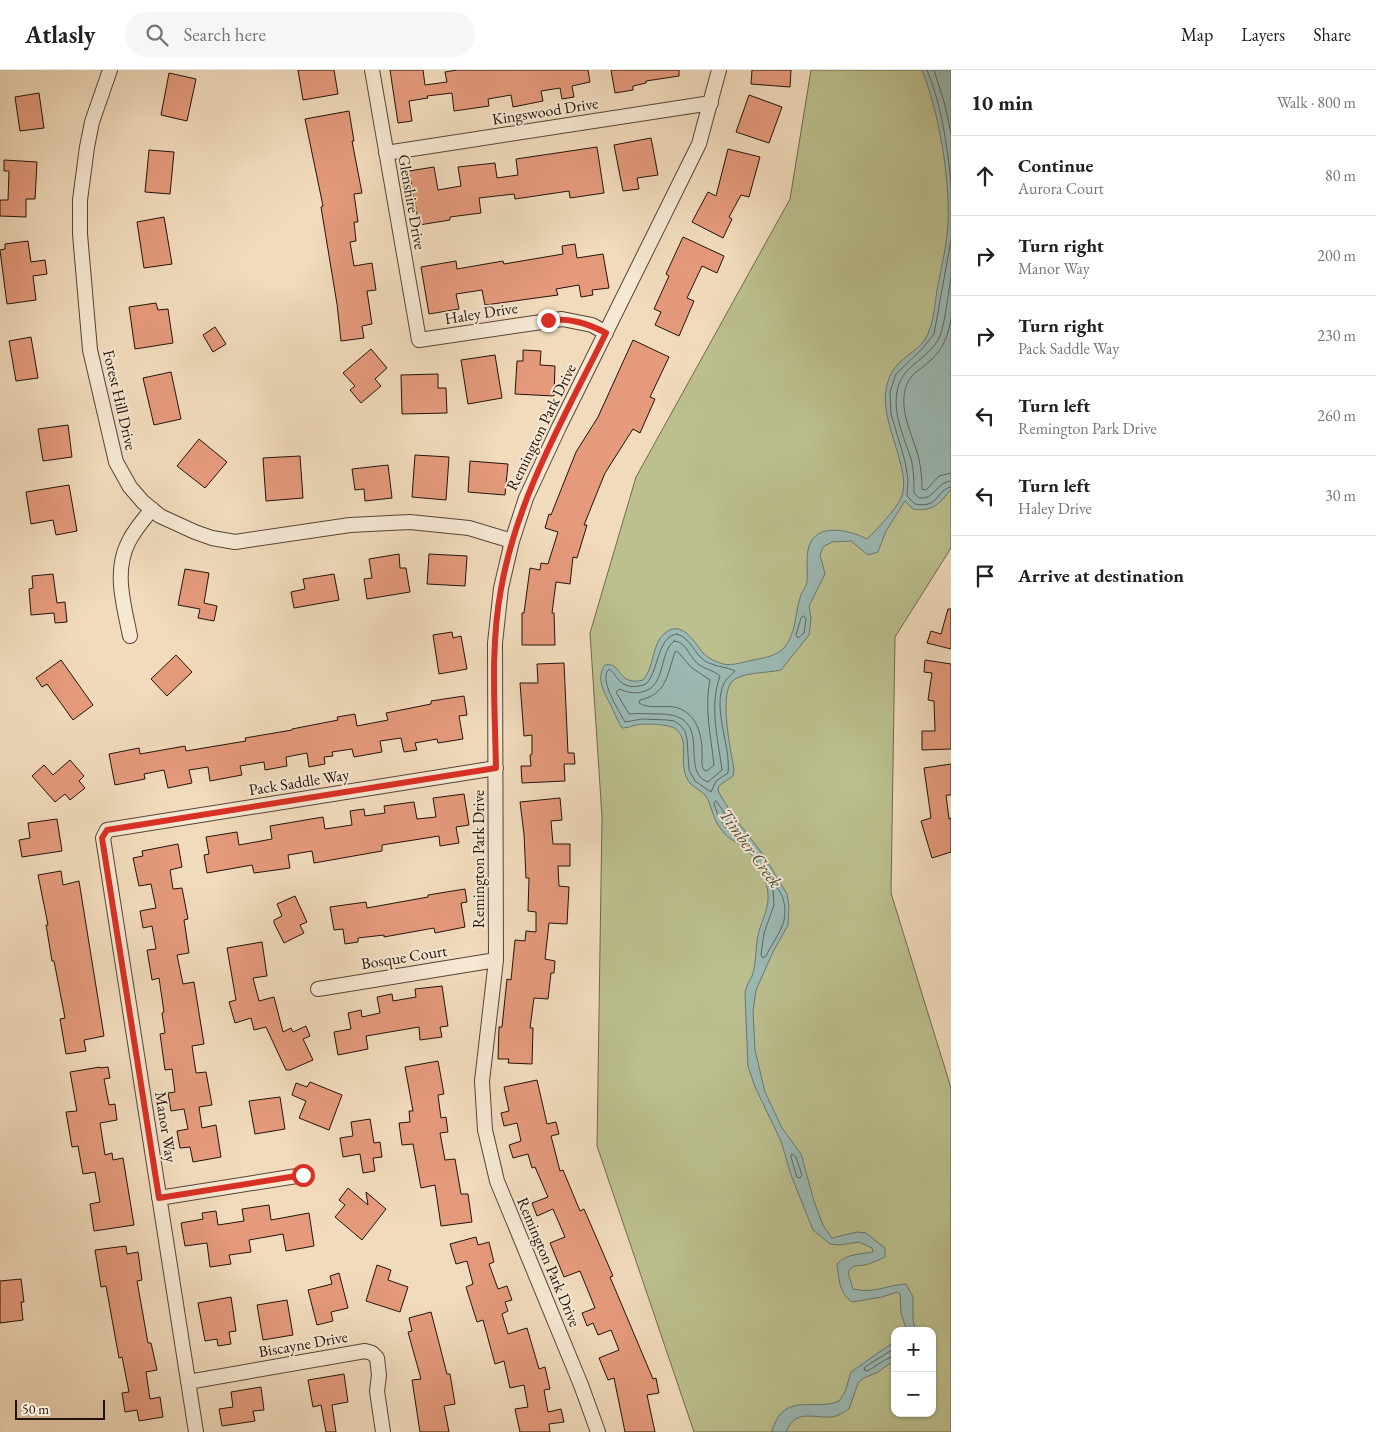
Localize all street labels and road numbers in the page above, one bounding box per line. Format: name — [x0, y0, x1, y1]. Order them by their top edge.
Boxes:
street label: Kingswood Drive — [490, 92, 600, 130]
street label: Glenshire Drive — [393, 153, 431, 251]
street label: Haley Drive — [443, 297, 519, 329]
street label: Forest Hill Drive — [98, 348, 142, 452]
street label: Remington Park Drive — [501, 360, 581, 494]
street label: Pack Saddle Way — [247, 764, 352, 800]
street label: Remington Park Drive — [468, 790, 489, 928]
street label: Bosque Court — [359, 940, 449, 974]
street label: Manor Way — [150, 1090, 182, 1165]
street label: Remington Park Drive — [512, 1194, 586, 1330]
street label: Biscayne Drive — [257, 1326, 349, 1362]

